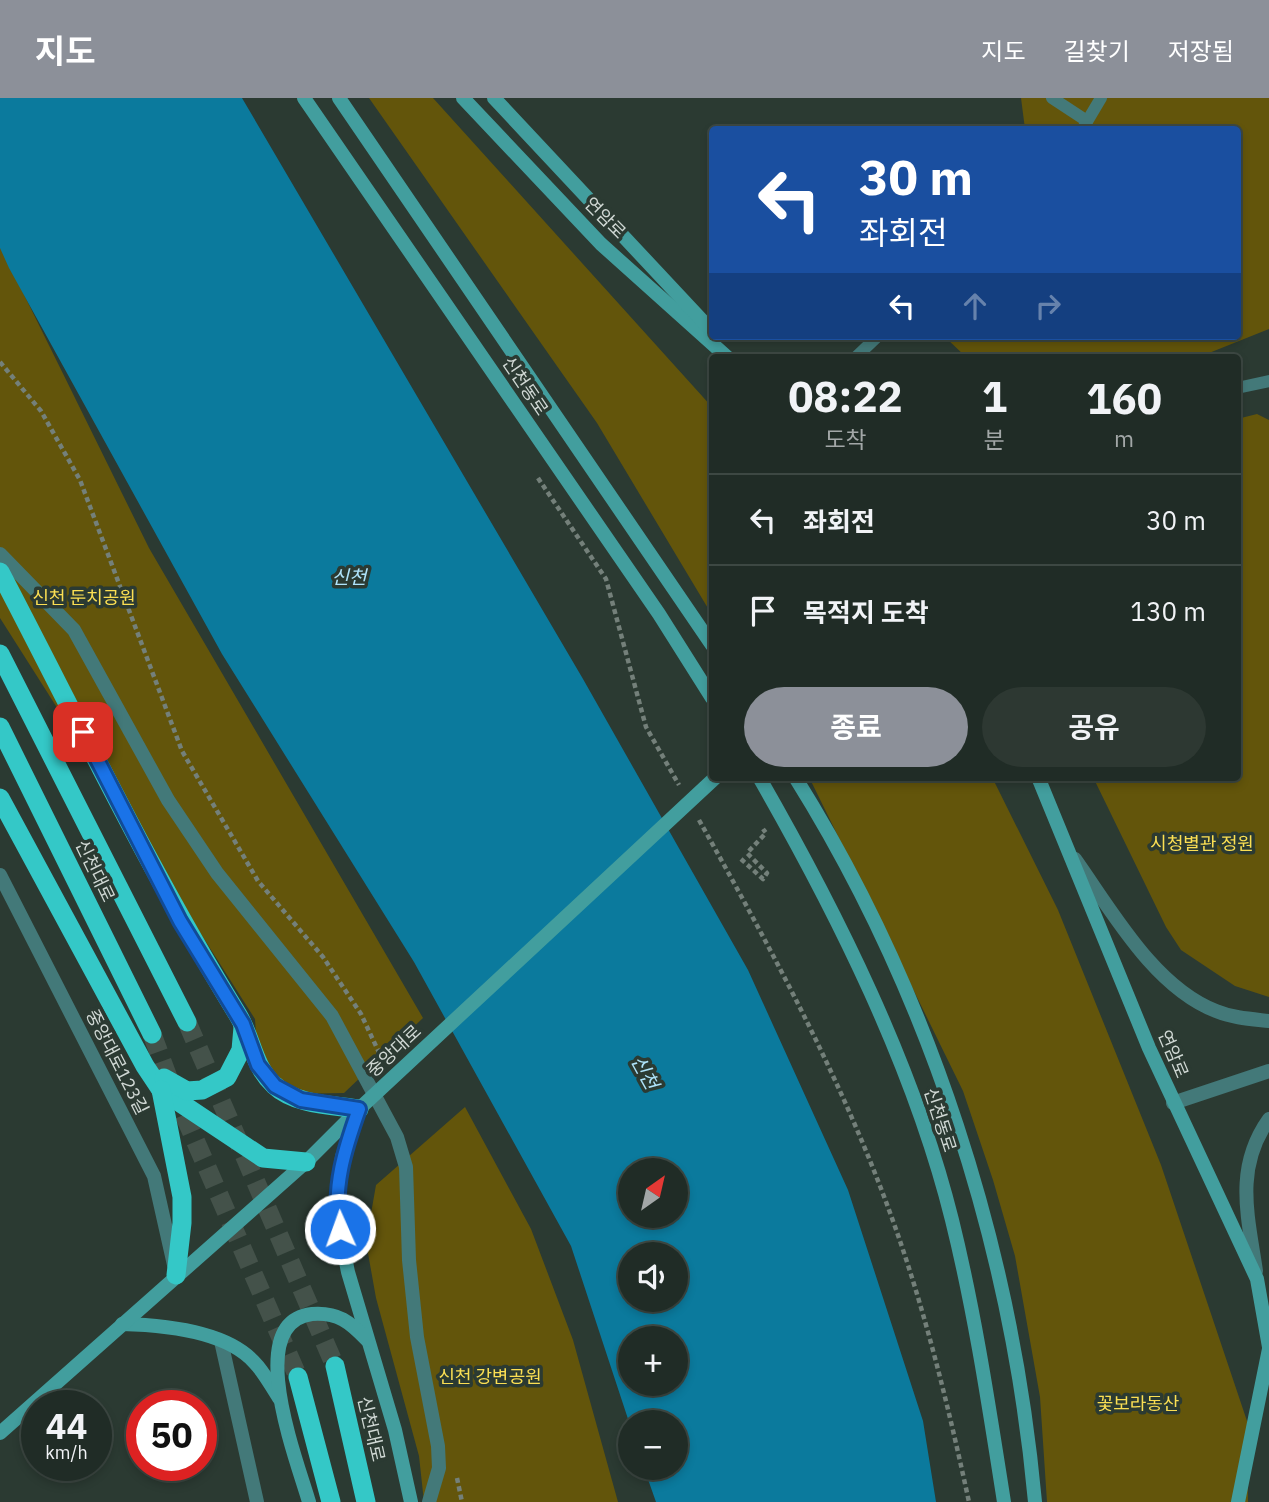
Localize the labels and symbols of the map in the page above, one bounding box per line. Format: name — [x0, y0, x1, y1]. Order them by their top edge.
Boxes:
street label: 연암로 — [580, 192, 631, 243]
street label: 신천동로 — [497, 352, 553, 420]
water label: 신천 — [332, 565, 368, 589]
park label: 신천 둔치공원 — [32, 586, 136, 609]
pin — [53, 702, 113, 762]
park label: 시청별관 정원 — [1150, 832, 1254, 855]
street label: 신천대로 — [71, 836, 120, 906]
street label: 중앙대로123길 — [81, 1005, 154, 1118]
street label: 중앙대로 — [362, 1020, 426, 1082]
street label: 연암로 — [1153, 1026, 1194, 1081]
water label: 신천 — [626, 1051, 665, 1094]
street label: 신천동로 — [919, 1085, 962, 1155]
north arrow — [618, 1158, 688, 1228]
position arrow — [303, 1192, 377, 1266]
park label: 신천 강변공원 — [438, 1365, 542, 1388]
speed limit sign: 50 — [126, 1390, 217, 1481]
park label: 꽃보라동산 — [1097, 1392, 1179, 1415]
street label: 신천대로 — [353, 1394, 390, 1464]

